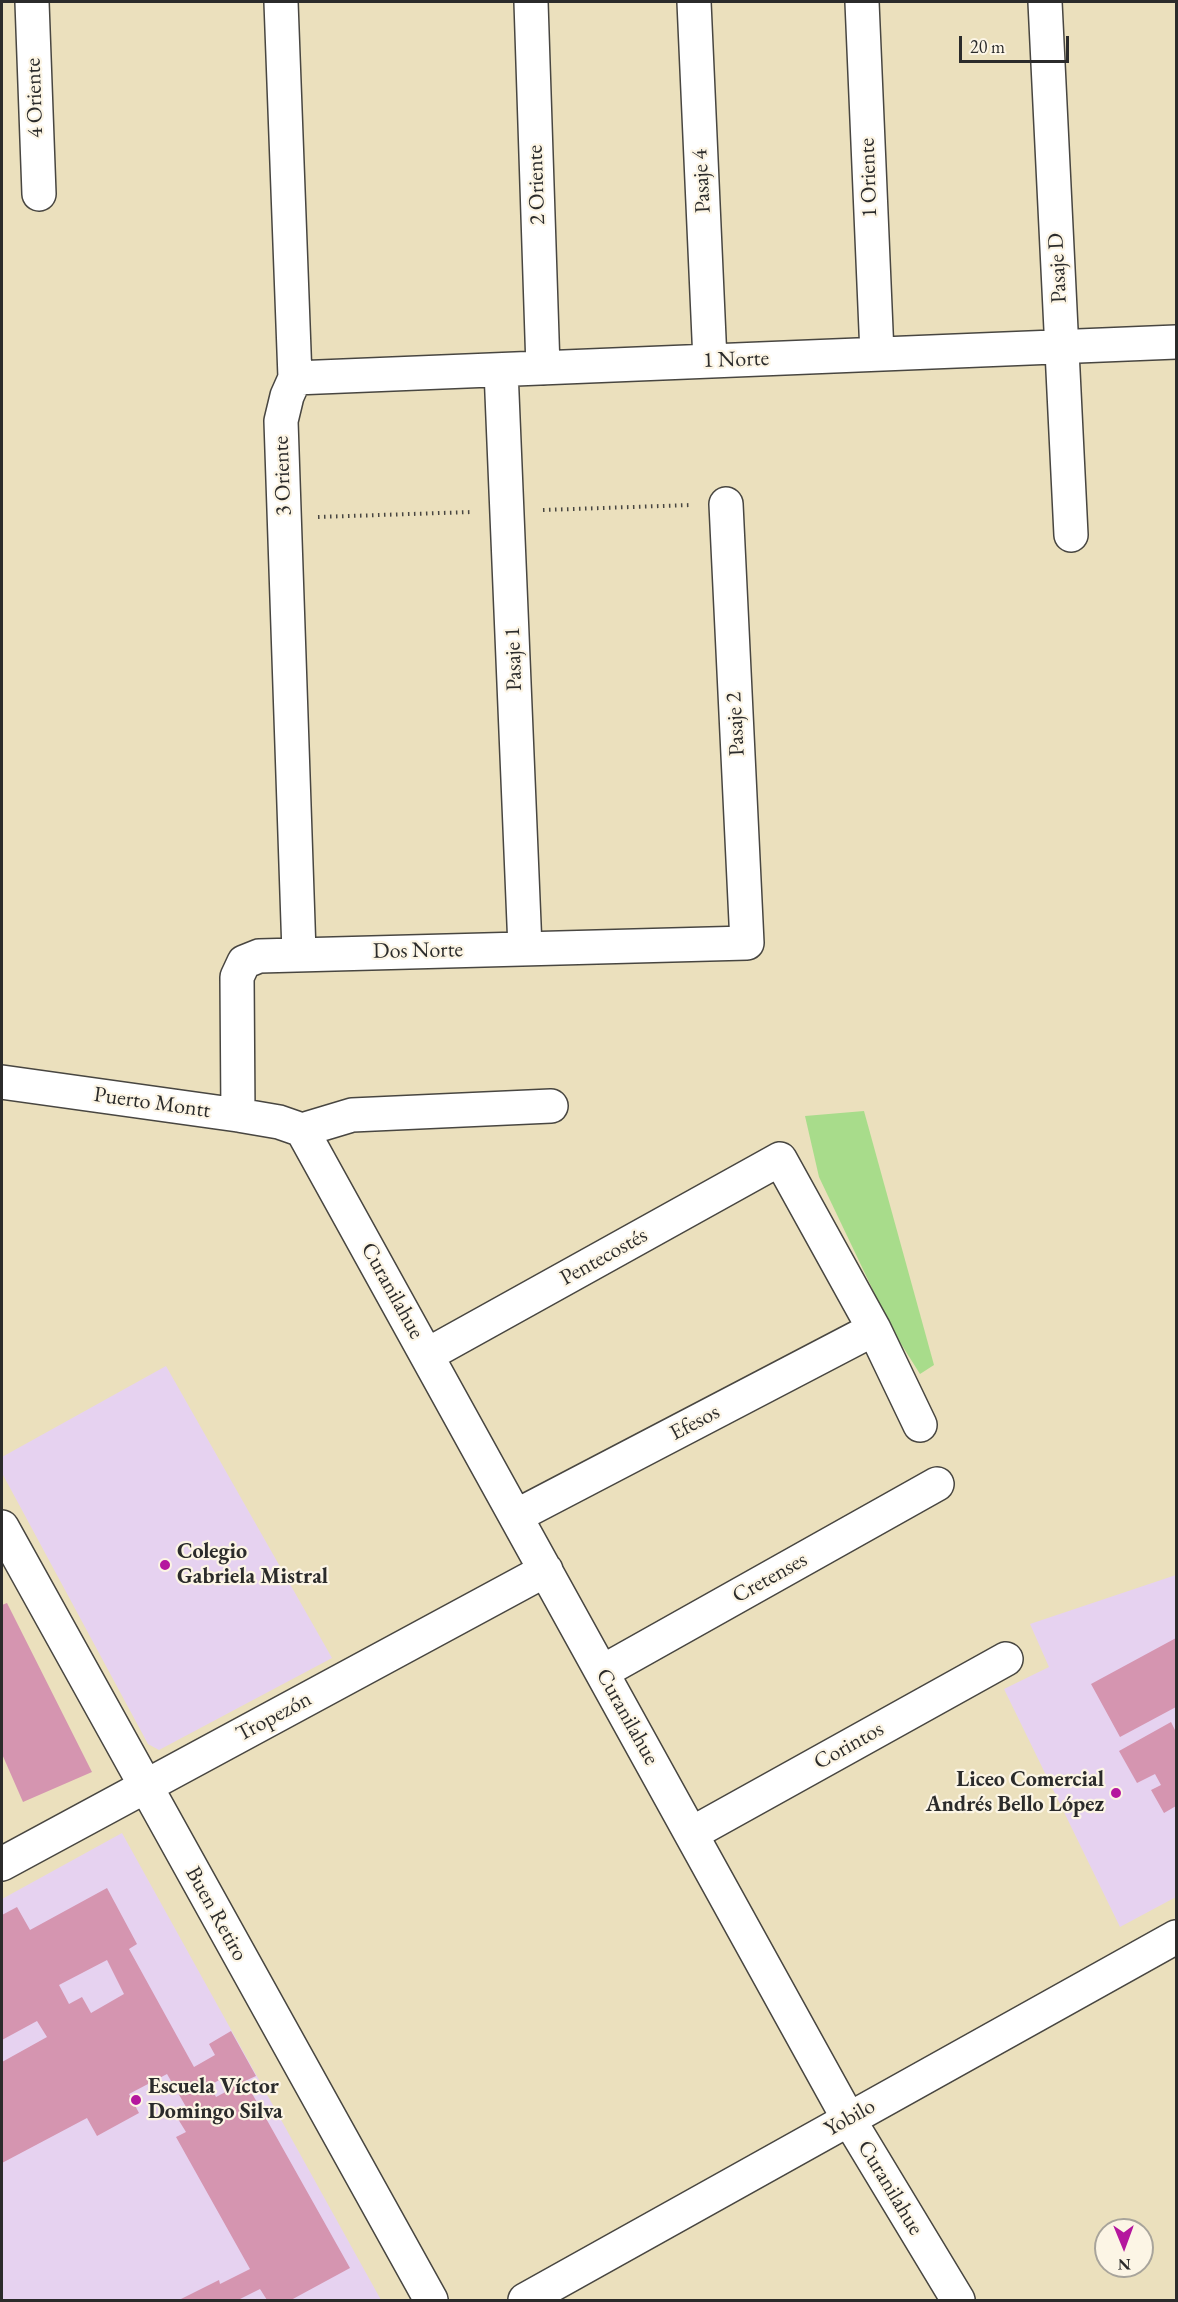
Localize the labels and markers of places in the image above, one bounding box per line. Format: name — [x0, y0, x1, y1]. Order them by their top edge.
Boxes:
place label: Colegio Gabriela Mistral — [177, 1539, 328, 1591]
marker: Colegio Gabriela Mistral — [158, 1558, 172, 1572]
place label: Liceo Comercial Andrés Bello López — [926, 1767, 1104, 1819]
marker: Liceo Comercial Andrés Bello López — [1109, 1786, 1123, 1800]
place label: Escuela Víctor Domingo Silva — [148, 2074, 283, 2126]
marker: Escuela Víctor Domingo Silva — [129, 2093, 143, 2107]

